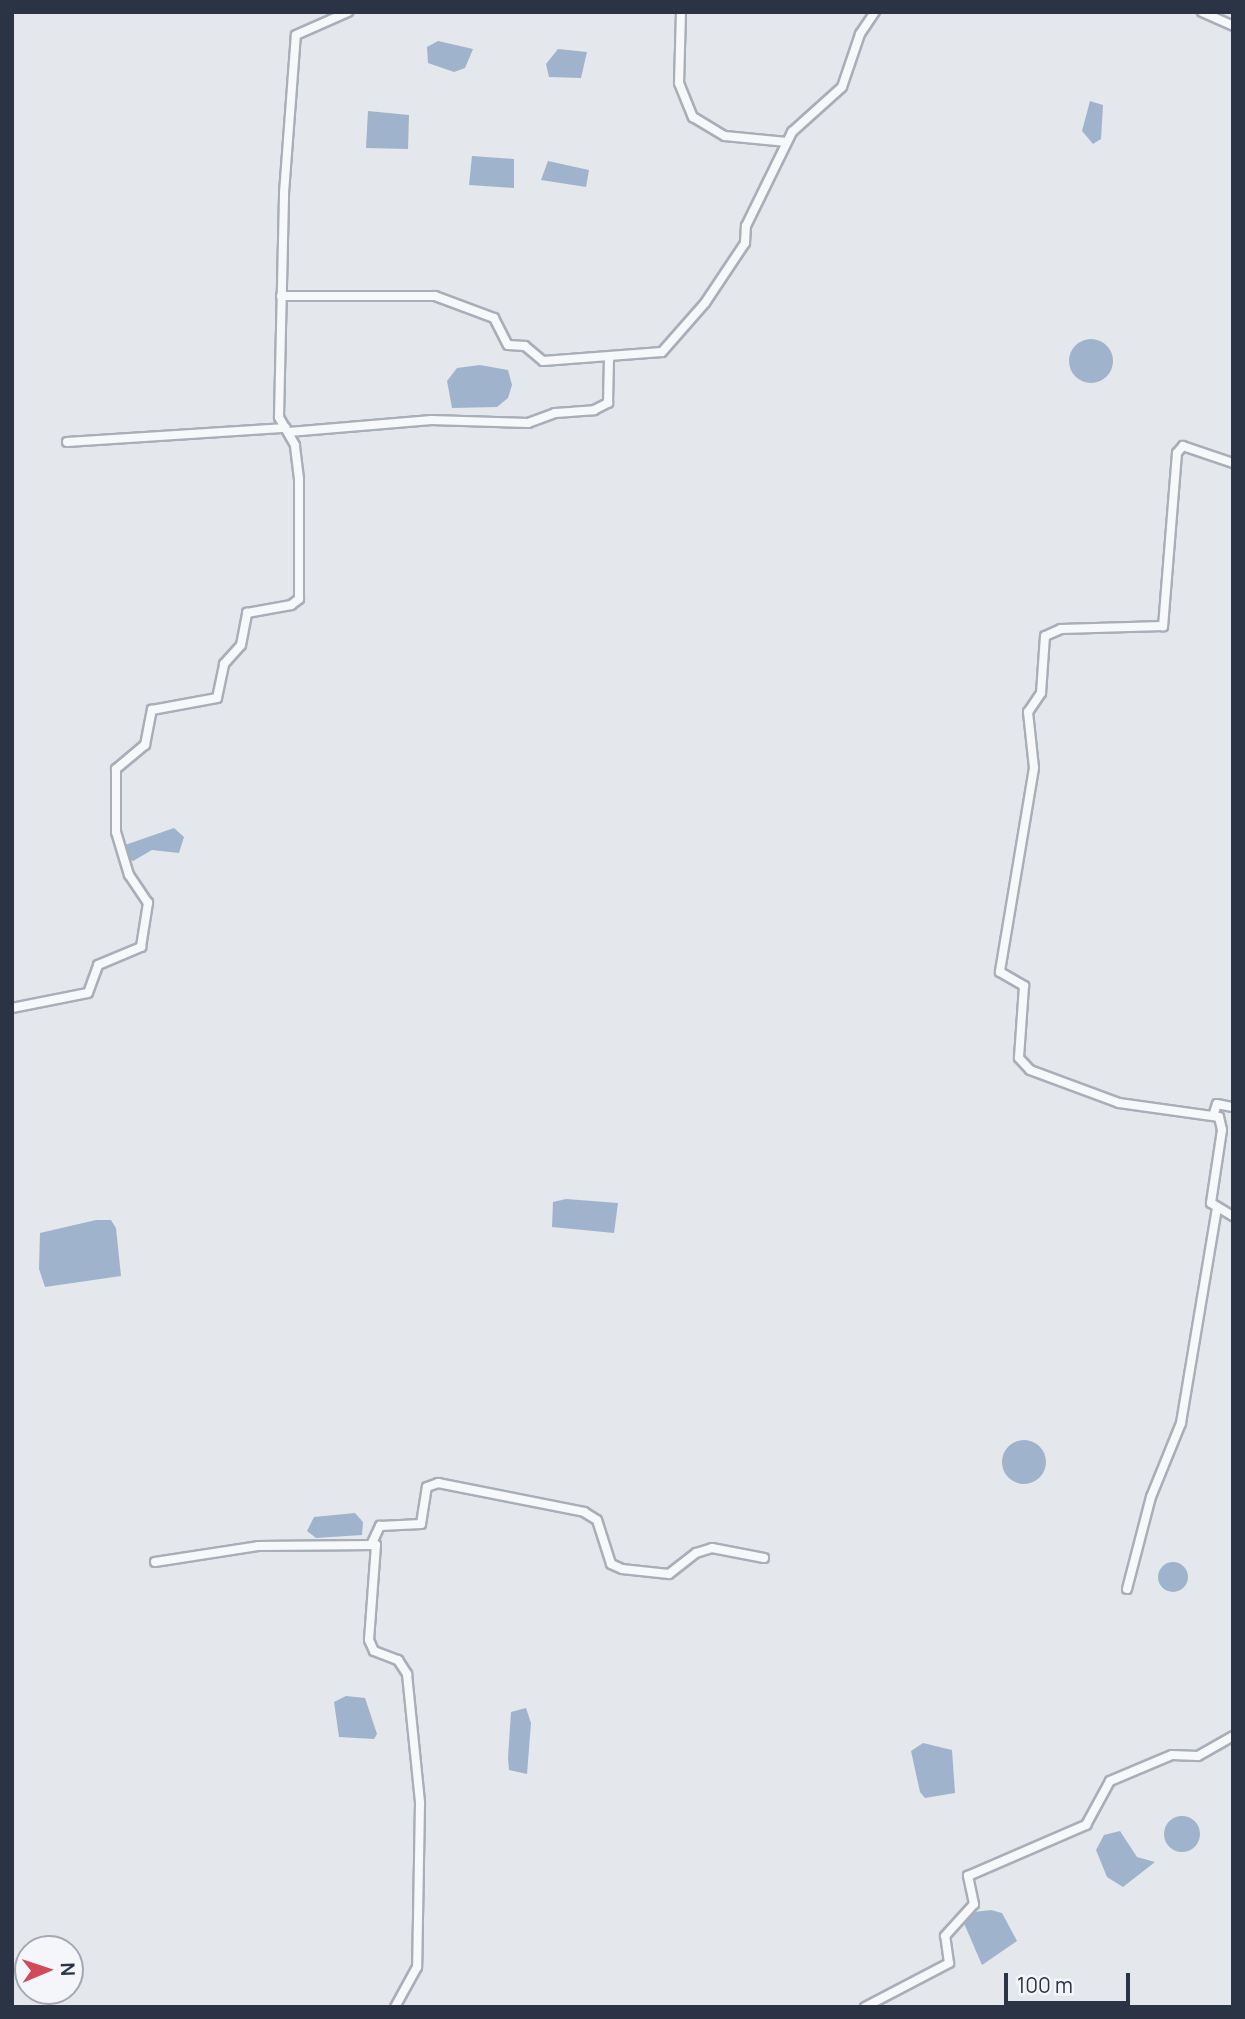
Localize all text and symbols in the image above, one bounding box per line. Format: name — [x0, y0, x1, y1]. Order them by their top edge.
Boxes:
north arrow — [14, 1935, 84, 2005]
scale bar — [1007, 1960, 1133, 2004]
text: N — [55, 1962, 81, 1977]
text: 100 m — [1017, 1971, 1073, 1999]

